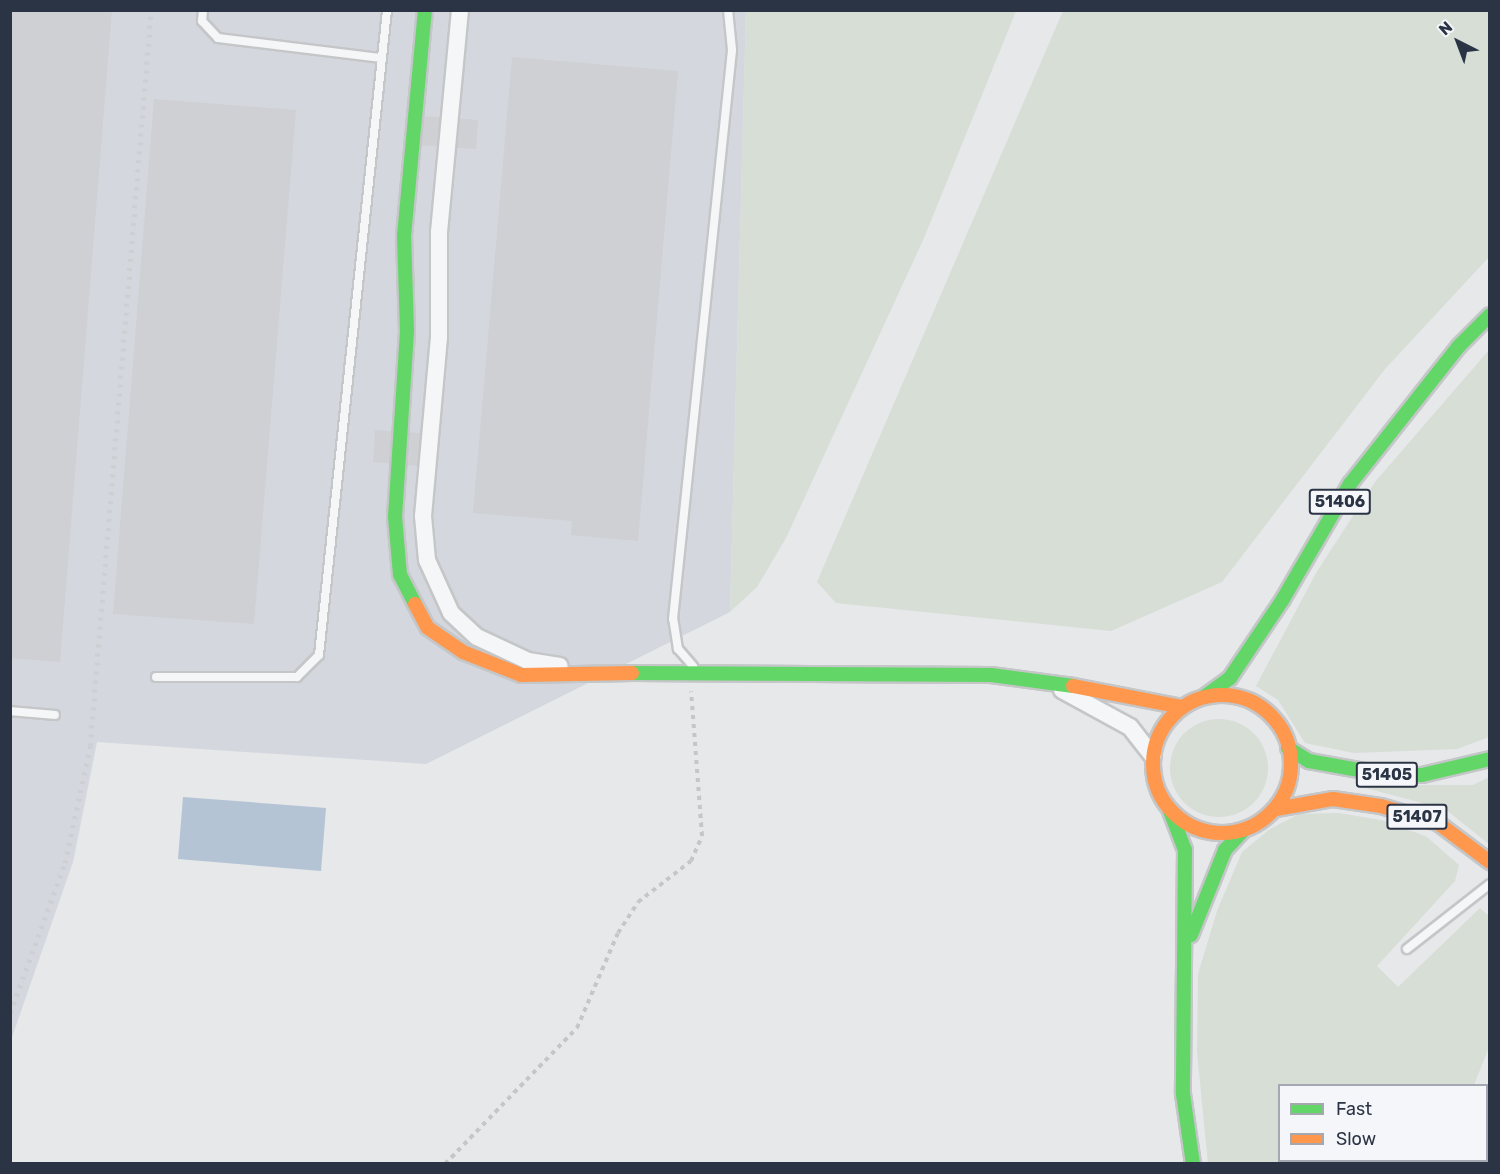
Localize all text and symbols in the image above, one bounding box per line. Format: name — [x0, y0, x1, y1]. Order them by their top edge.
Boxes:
north arrow — [1428, 12, 1488, 72]
text: N — [1435, 17, 1456, 39]
road number: 51406 — [1308, 489, 1372, 515]
road number: 51405 — [1356, 762, 1418, 788]
road number: 51407 — [1386, 804, 1448, 830]
legend — [1278, 1084, 1488, 1162]
text: Fast — [1336, 1098, 1372, 1120]
text: Slow — [1336, 1128, 1376, 1150]

